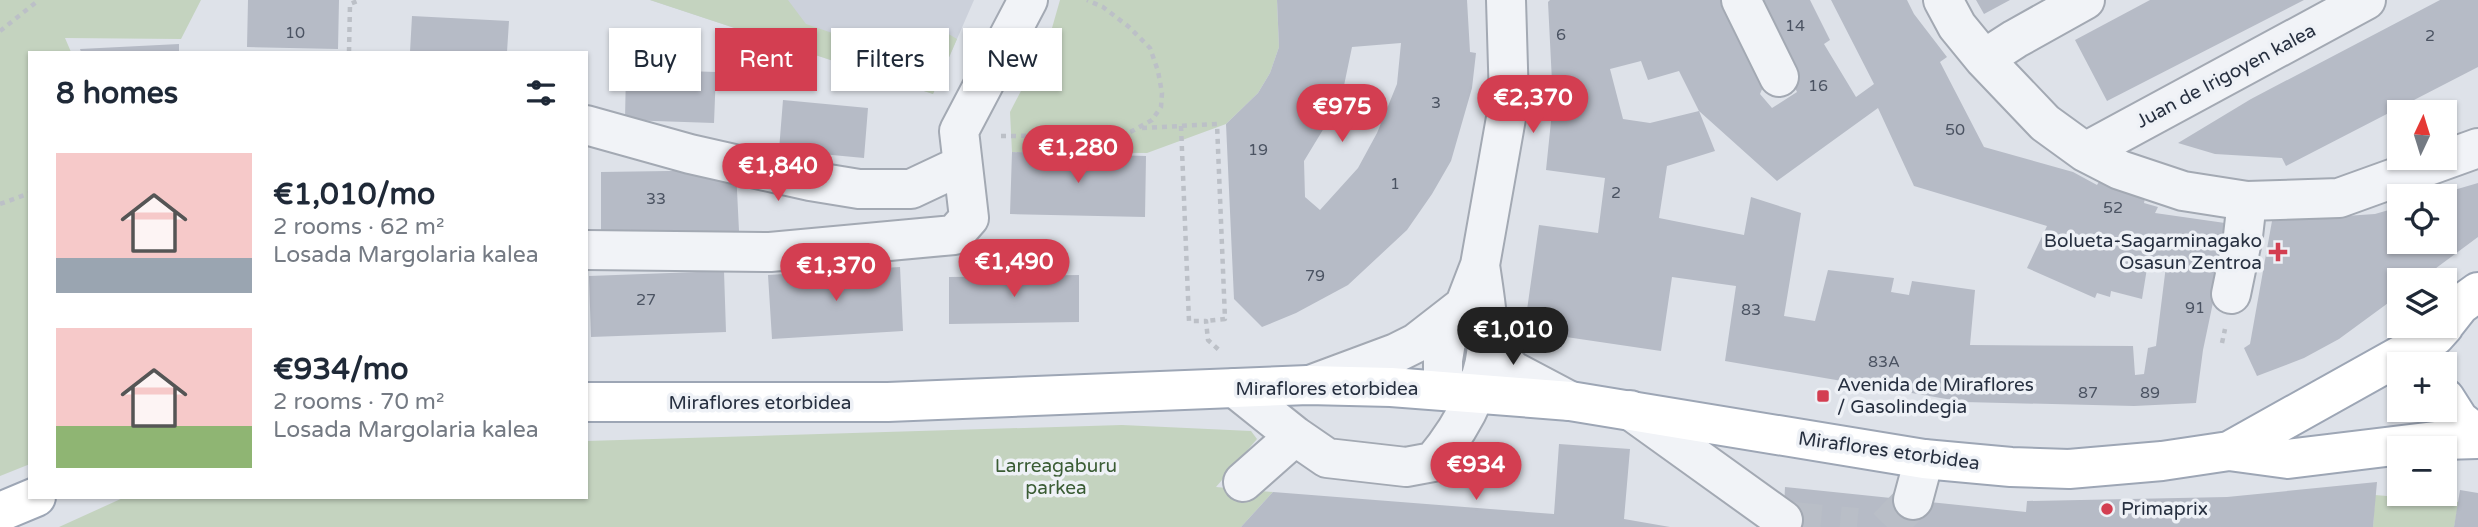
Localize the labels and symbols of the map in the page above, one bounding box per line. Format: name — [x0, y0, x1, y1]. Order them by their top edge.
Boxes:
house number: 14 — [1785, 16, 1805, 36]
street label: Juan de Irigoyen kalea — [2132, 19, 2320, 133]
house number: 10 — [285, 23, 305, 43]
house number: 6 — [1556, 25, 1566, 45]
house number: 2 — [2425, 26, 2435, 46]
pin: €2,370 — [1476, 76, 1590, 135]
house number: 16 — [1808, 76, 1828, 96]
pin: €975 — [1301, 85, 1383, 144]
house number: 3 — [1431, 93, 1441, 113]
north arrow — [2387, 100, 2457, 170]
house number: 50 — [1945, 120, 1965, 140]
pin: €1,280 — [1021, 125, 1135, 185]
house number: 19 — [1248, 140, 1268, 160]
pin: €1,840 — [721, 144, 835, 203]
house number: 1 — [1390, 174, 1400, 194]
house number: 2 — [1611, 183, 1621, 203]
house number: 33 — [646, 189, 666, 209]
house number: 52 — [2103, 198, 2123, 218]
place label: Bolueta-Sagarminagako Osasun Zentroa — [2044, 230, 2262, 274]
pin: €1,490 — [957, 240, 1071, 299]
marker: Bolueta-Sagarminagako Osasun Zentroa — [2268, 242, 2288, 262]
pin: €1,370 — [779, 244, 893, 303]
house number: 79 — [1305, 266, 1325, 286]
house number: 27 — [636, 290, 656, 310]
house number: 91 — [2185, 298, 2205, 318]
house number: 83 — [1741, 300, 1761, 320]
pin: €1,010 — [1456, 308, 1570, 367]
house number: 83A — [1868, 352, 1900, 372]
place label: Avenida de Miraflores / Gasolindegia — [1837, 374, 2034, 418]
street label: Miraflores etorbidea — [1236, 378, 1418, 400]
house number: 87 — [2078, 383, 2098, 403]
house number: 89 — [2140, 383, 2160, 403]
marker: Avenida de Miraflores / Gasolindegia — [1815, 388, 1831, 404]
street label: Miraflores etorbidea — [669, 392, 851, 414]
street label: Miraflores etorbidea — [1797, 427, 1981, 475]
pin: €934 — [1435, 442, 1517, 502]
park label: Larreagaburu parkea — [995, 455, 1117, 499]
place label: Primaprix — [2121, 498, 2208, 520]
marker: Primaprix — [2099, 501, 2115, 517]

